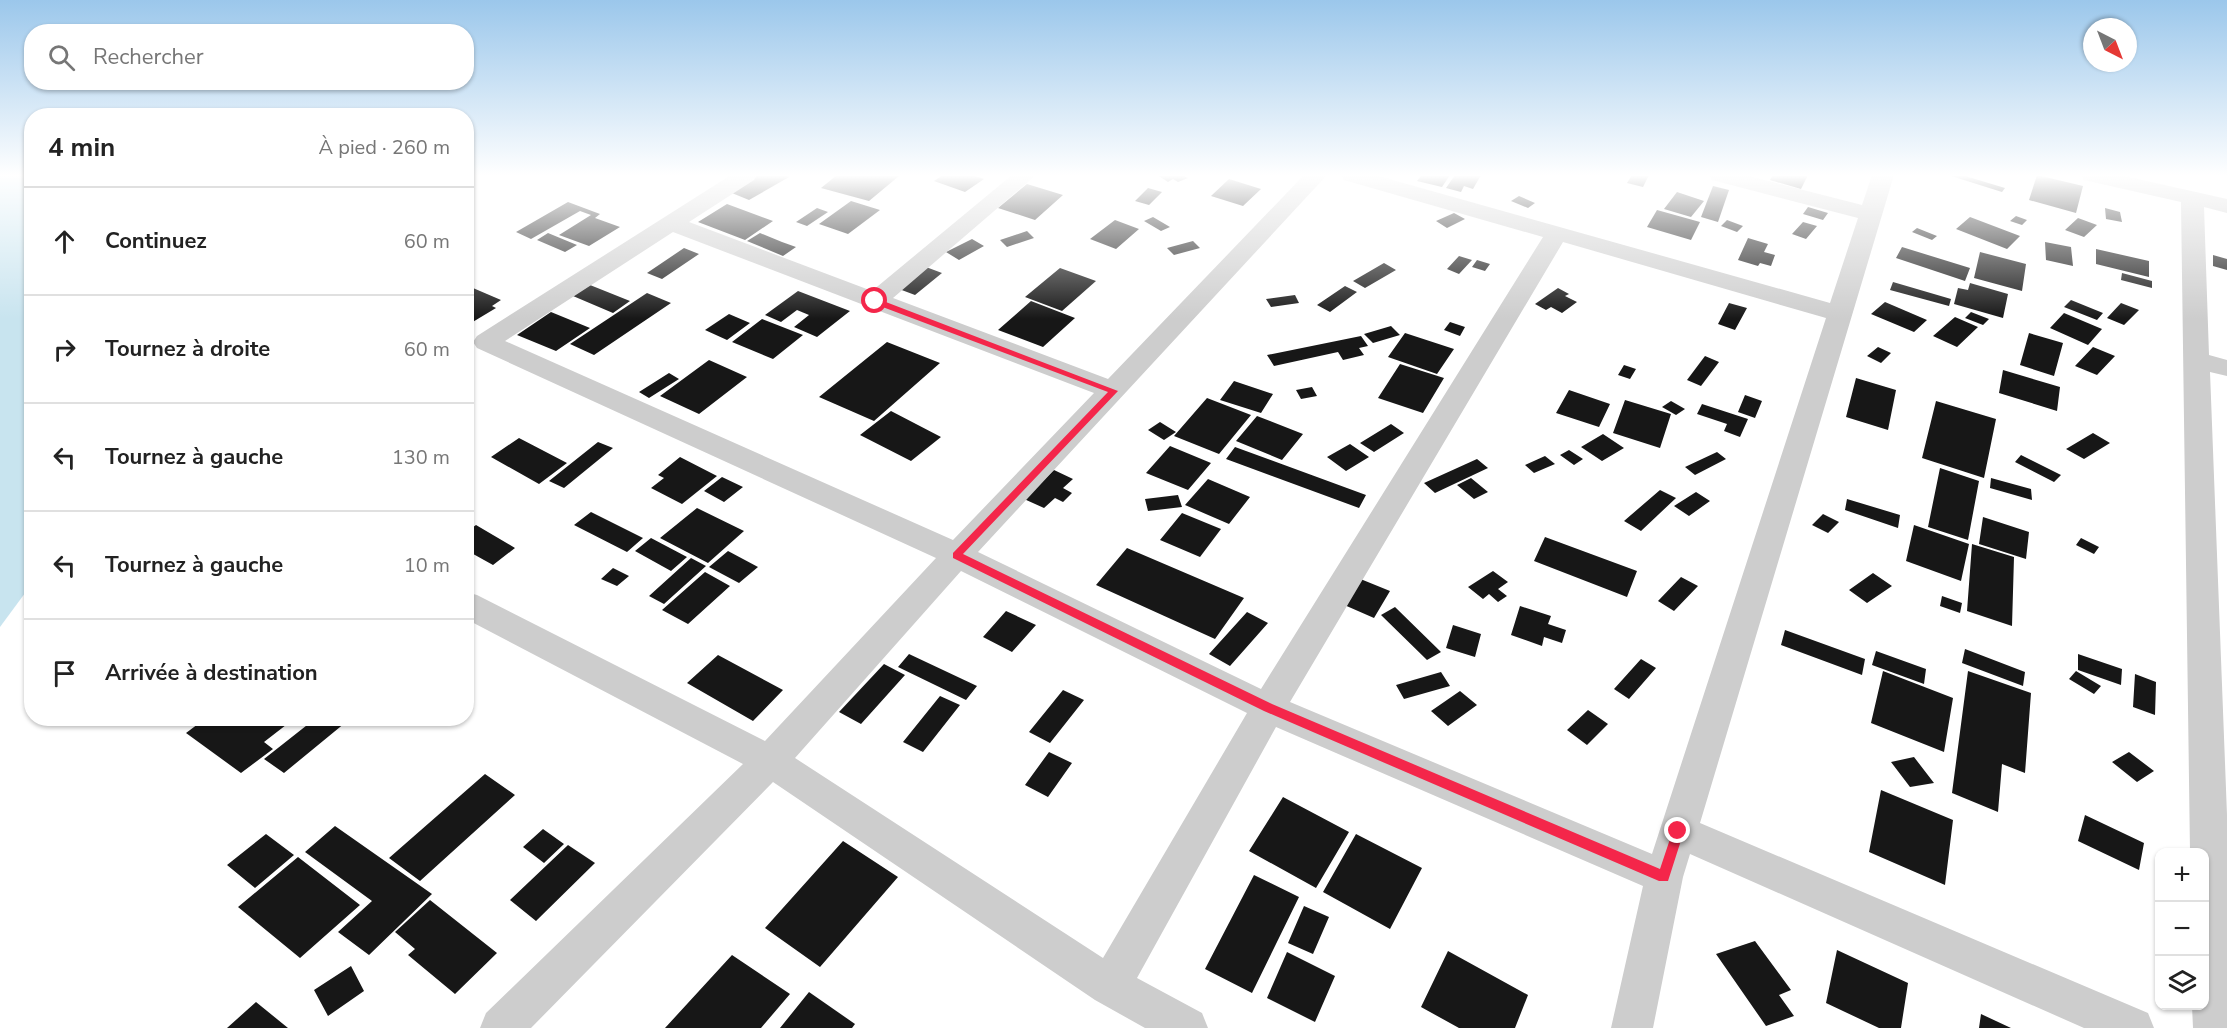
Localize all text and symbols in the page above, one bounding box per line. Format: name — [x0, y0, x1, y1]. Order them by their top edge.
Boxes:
north arrow — [2083, 18, 2137, 72]
search box — [24, 24, 474, 90]
icon: search — [45, 41, 78, 74]
text: Rechercher — [93, 42, 204, 72]
text: 4 min — [48, 130, 115, 165]
text: À pied · 260 m — [319, 134, 450, 161]
icon: ahead — [48, 225, 81, 258]
text: Continuez — [105, 226, 207, 256]
text: 60 m — [404, 228, 450, 255]
route start — [861, 287, 887, 313]
icon: right — [48, 333, 81, 366]
text: Tournez à droite — [105, 334, 270, 364]
text: 60 m — [404, 336, 450, 363]
icon: left — [48, 441, 81, 474]
text: Tournez à gauche — [105, 442, 283, 472]
text: 130 m — [392, 444, 450, 471]
icon: left — [48, 549, 81, 582]
text: Tournez à gauche — [105, 550, 283, 580]
text: 10 m — [404, 552, 450, 579]
icon: arrive — [48, 657, 81, 690]
text: Arrivée à destination — [105, 658, 318, 688]
route end — [1664, 817, 1690, 843]
map controls — [2155, 848, 2209, 1010]
button: + — [2155, 848, 2209, 902]
button: − — [2155, 902, 2209, 956]
button: layers — [2155, 956, 2209, 1010]

